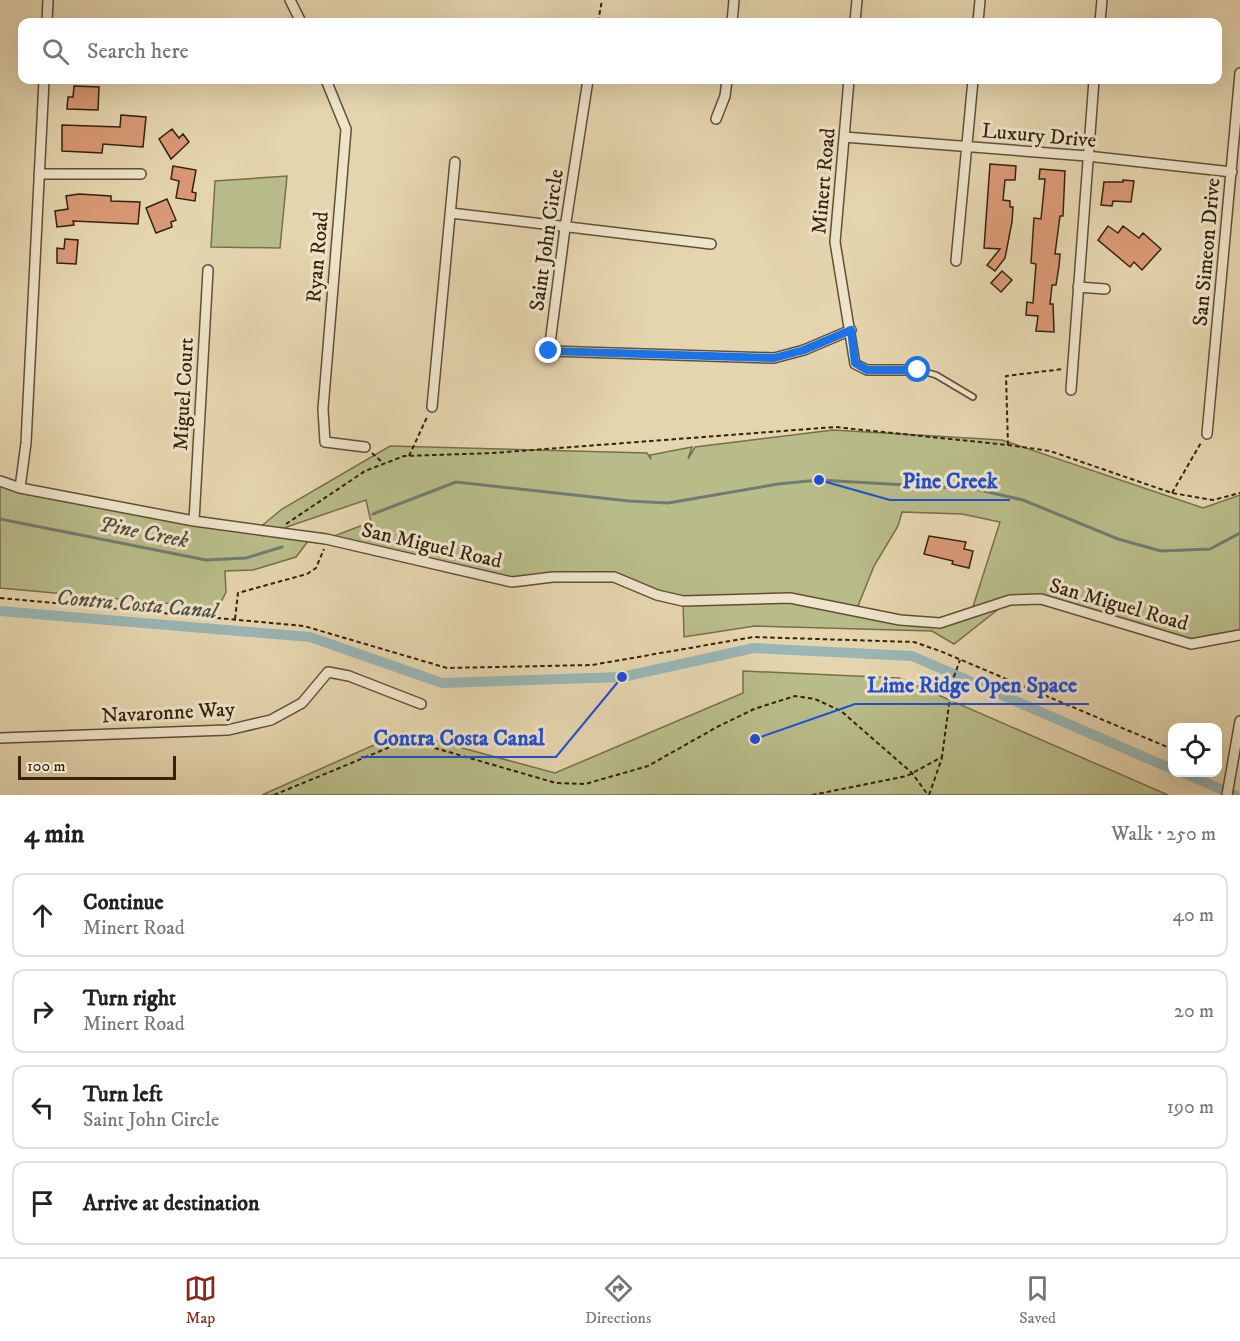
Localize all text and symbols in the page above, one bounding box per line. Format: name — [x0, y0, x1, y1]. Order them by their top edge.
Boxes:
search box — [18, 18, 1222, 84]
icon: search — [39, 35, 72, 68]
text: Search here — [87, 38, 189, 65]
street label: Luxury Drive — [981, 118, 1098, 154]
street label: Minert Road — [806, 126, 842, 235]
street label: Saint John Circle — [524, 167, 570, 313]
street label: San Simeon Drive — [1188, 177, 1226, 327]
street label: Ryan Road — [301, 210, 335, 304]
street label: Miguel Court — [168, 337, 200, 451]
route end — [535, 337, 561, 363]
route start — [904, 356, 930, 382]
callout: Pine Creek — [890, 460, 1010, 500]
text: Pine Creek — [902, 468, 999, 495]
water label: Pine Creek — [97, 511, 192, 555]
street label: San Miguel Road — [359, 517, 505, 575]
street label: San Miguel Road — [1046, 573, 1192, 637]
water label: Contra Costa Canal — [55, 584, 221, 625]
callout: Lime Ridge Open Space — [855, 664, 1089, 704]
text: Lime Ridge Open Space — [867, 672, 1077, 699]
street label: Navaronne Way — [101, 696, 236, 729]
callout: Contra Costa Canal — [361, 717, 556, 757]
map controls — [1168, 723, 1222, 777]
button: locate — [1168, 723, 1222, 777]
text: Contra Costa Canal — [373, 725, 545, 752]
scale bar — [18, 753, 176, 780]
text: 100 m — [27, 756, 66, 776]
text: 4 min — [24, 818, 84, 851]
text: Walk · 250 m — [1111, 822, 1216, 847]
text: Continue — [83, 889, 164, 916]
icon: ahead — [26, 899, 59, 932]
text: 40 m — [1172, 903, 1214, 928]
text: Minert Road — [83, 916, 185, 941]
text: Turn right — [83, 985, 176, 1012]
icon: right — [26, 995, 59, 1028]
text: 20 m — [1174, 999, 1214, 1024]
text: Minert Road — [83, 1012, 185, 1037]
text: Turn left — [83, 1081, 163, 1108]
icon: left — [26, 1091, 59, 1124]
text: 190 m — [1167, 1095, 1214, 1120]
text: Saint John Circle — [83, 1108, 219, 1133]
icon: arrive — [26, 1187, 59, 1220]
text: Arrive at destination — [83, 1190, 260, 1217]
tab: Map — [184, 1272, 217, 1328]
tab: Directions — [585, 1272, 651, 1328]
tab: Saved — [1019, 1272, 1056, 1328]

